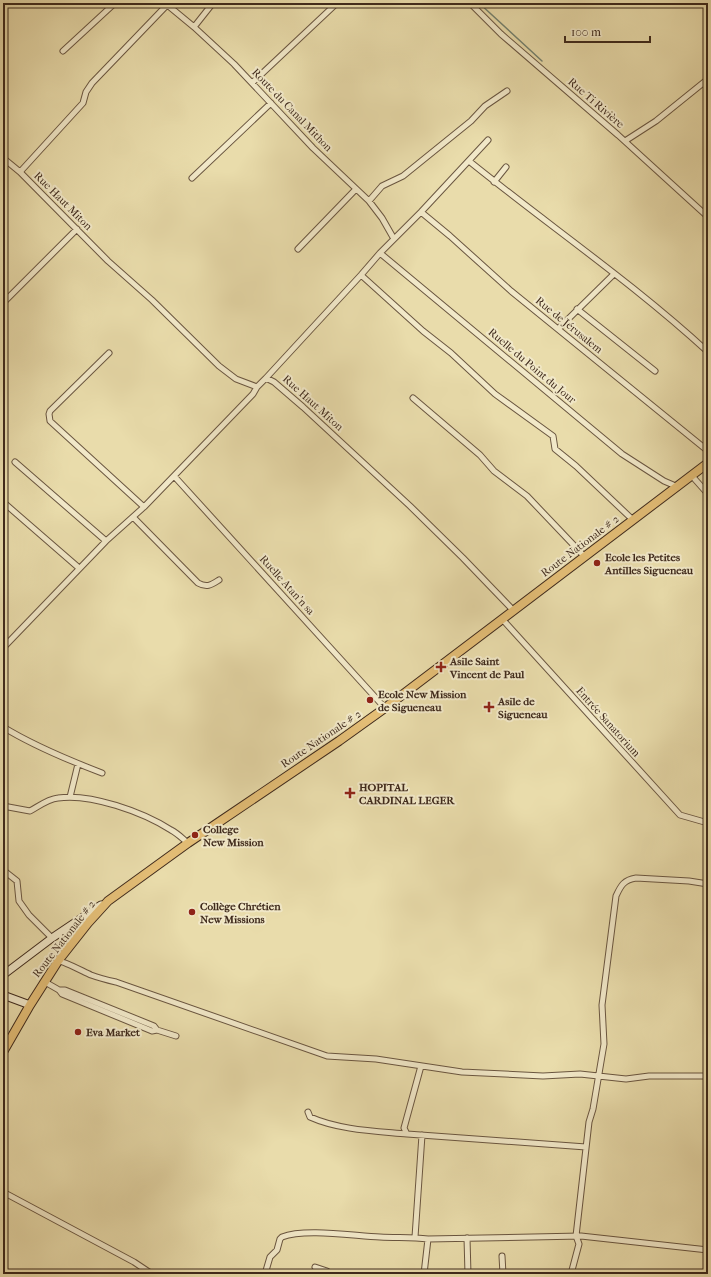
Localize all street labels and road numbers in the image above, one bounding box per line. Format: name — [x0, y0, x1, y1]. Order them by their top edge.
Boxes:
street label: Route du Canal Mithon — [249, 66, 335, 155]
street label: Rue Ti Rivière — [565, 75, 627, 131]
street label: Rue Haut Miton — [31, 169, 95, 233]
street label: Rue de Jérusalem — [533, 294, 606, 357]
street label: Ruelle du Point du Jour — [486, 326, 579, 407]
street label: Rue Haut Miton — [280, 372, 346, 434]
street label: Route Nationale # 2 — [538, 512, 622, 580]
street label: Ruelle Atan'n sa — [257, 552, 318, 618]
street label: Entrée Sanatorium — [573, 684, 643, 760]
street label: Route Nationale # 2 — [278, 707, 364, 771]
street label: Route Nationale # 2 — [30, 898, 98, 980]

